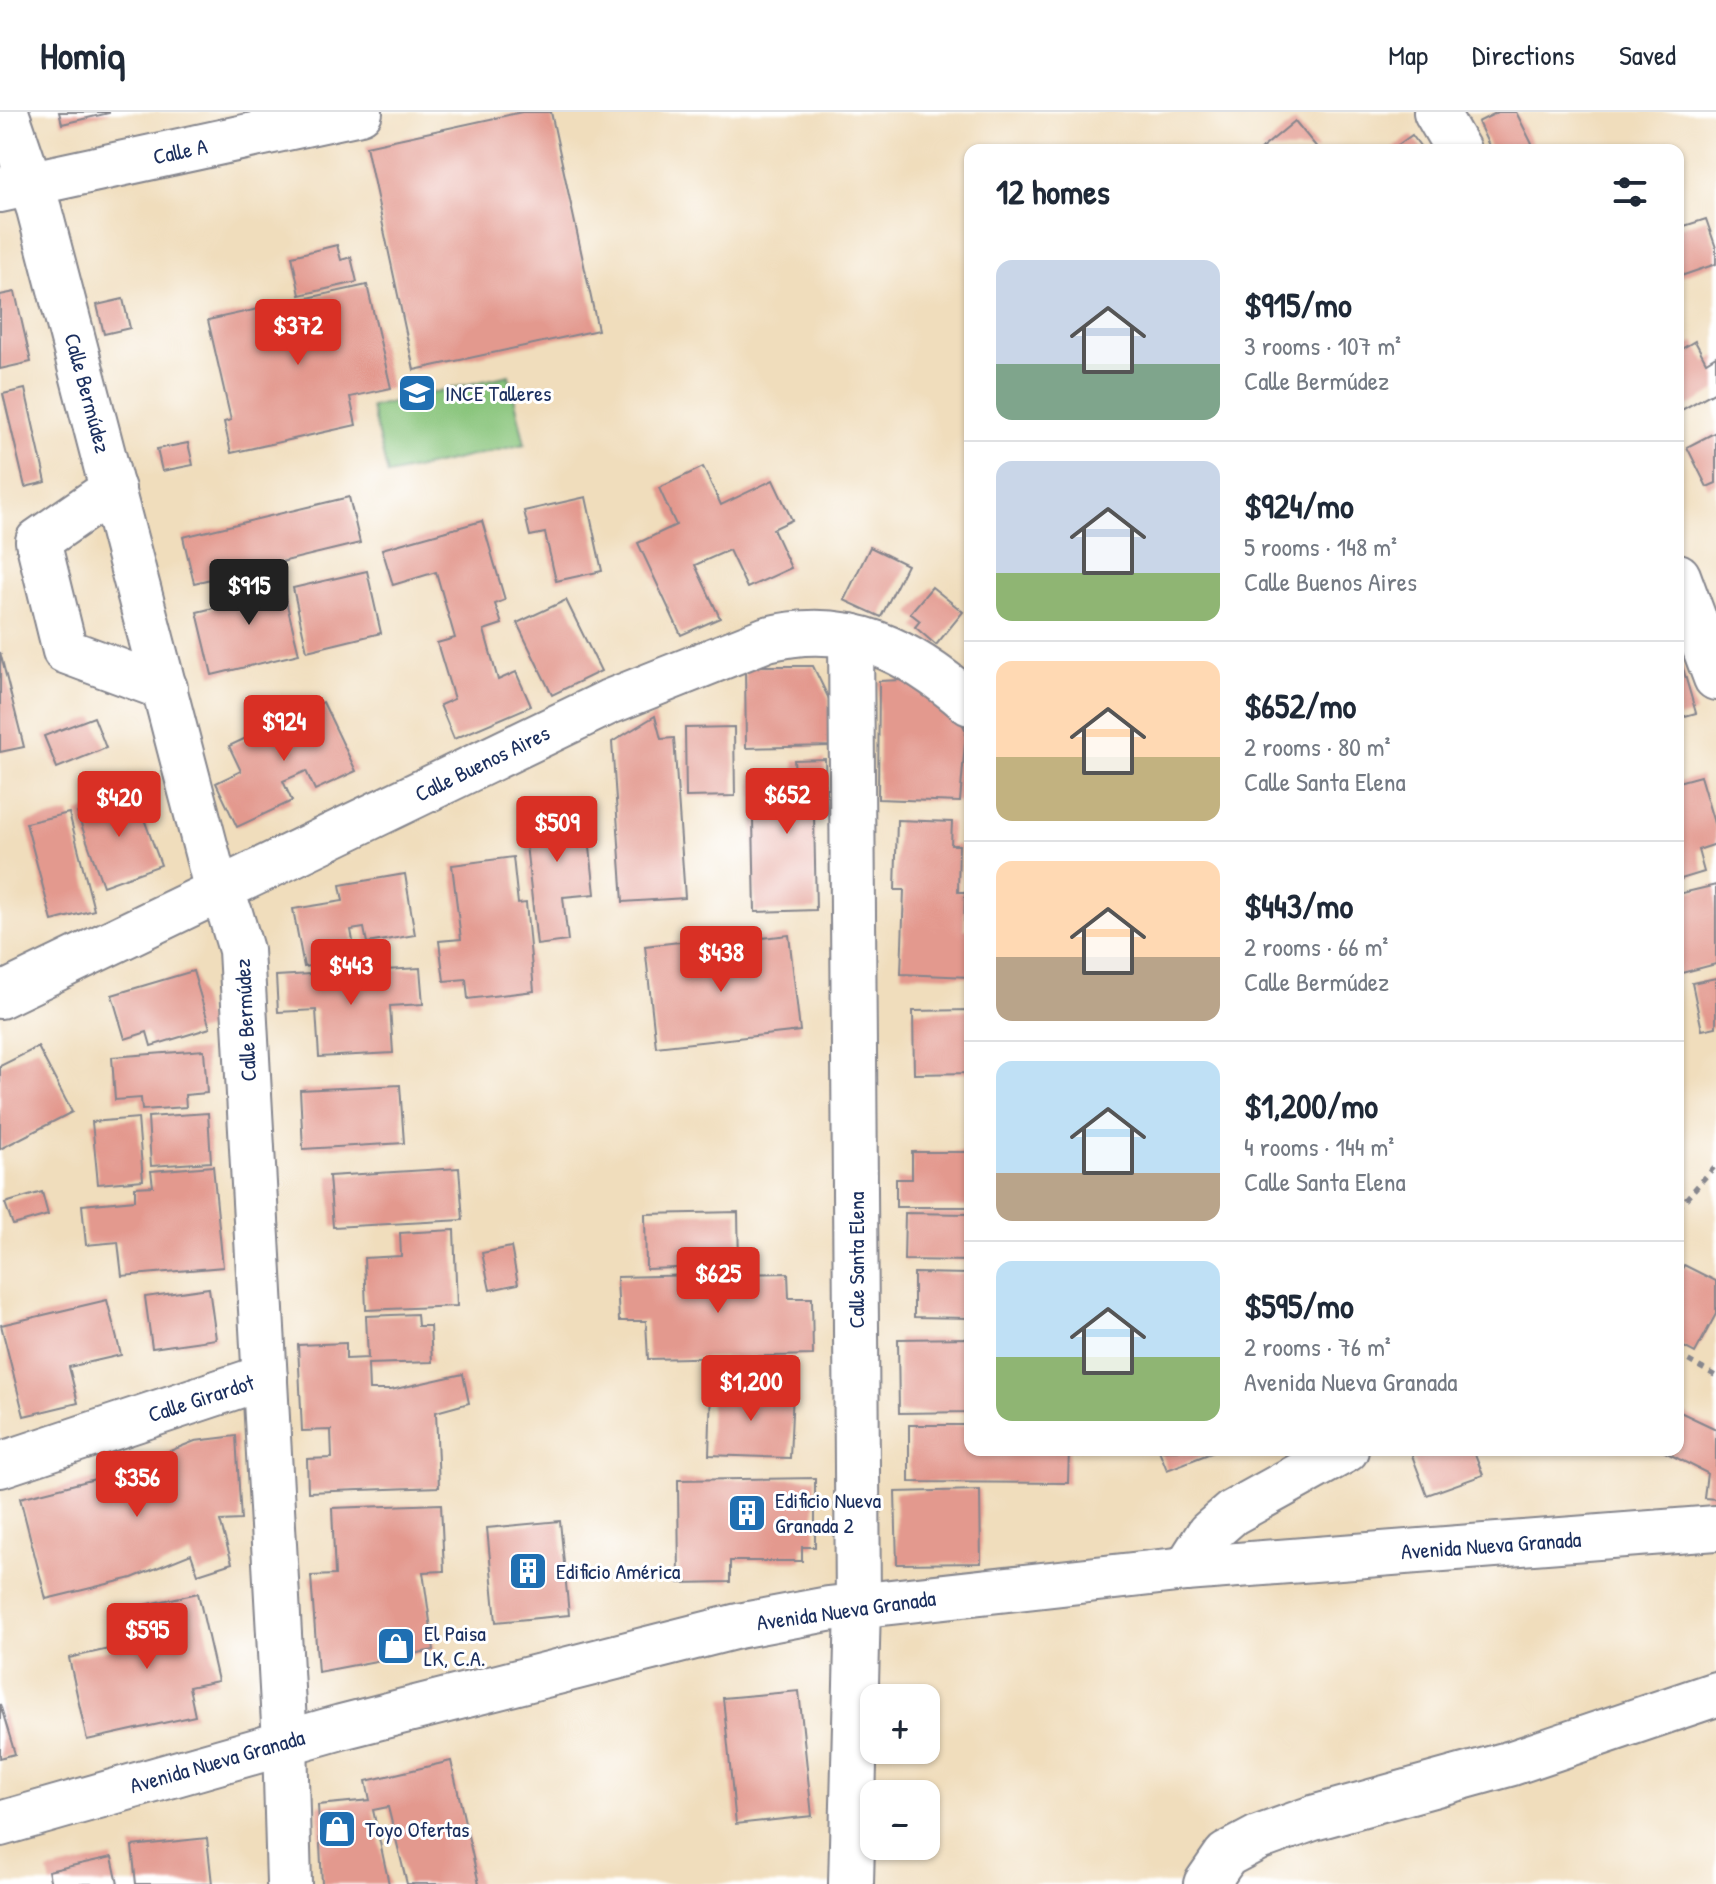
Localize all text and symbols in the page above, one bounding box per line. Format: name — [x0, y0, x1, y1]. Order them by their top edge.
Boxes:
text: Homiq — [40, 29, 125, 81]
text: Map — [1388, 36, 1428, 74]
text: Directions — [1472, 36, 1575, 74]
text: Saved — [1619, 36, 1676, 74]
street label: Calle A — [150, 131, 210, 171]
text: 12 homes — [996, 169, 1110, 215]
icon: filters — [1608, 170, 1652, 214]
text: $915/mo — [1244, 282, 1352, 328]
icon: home — [1060, 292, 1156, 388]
pin: $372 — [251, 299, 345, 367]
text: $372 — [273, 307, 323, 342]
text: 3 rooms · 107 m² — [1244, 328, 1401, 363]
street label: Calle Bermúdez — [58, 330, 118, 456]
text: Calle Bermúdez — [1244, 363, 1389, 398]
school or university icon: INCE Talleres — [396, 372, 438, 414]
place label: INCE Talleres — [445, 378, 552, 408]
text: $924/mo — [1244, 483, 1354, 529]
icon: home — [1060, 493, 1156, 589]
text: 5 rooms · 148 m² — [1244, 529, 1397, 564]
pin: $915 — [202, 559, 296, 627]
text: Calle Buenos Aires — [1244, 564, 1417, 599]
text: $915 — [227, 567, 271, 602]
text: $652/mo — [1244, 683, 1356, 729]
icon: home — [1060, 693, 1156, 789]
pin: $924 — [237, 695, 331, 763]
text: $924 — [262, 703, 306, 738]
street label: Calle Buenos Aires — [410, 717, 554, 809]
text: 2 rooms · 80 m² — [1244, 729, 1391, 764]
text: Calle Santa Elena — [1244, 764, 1406, 799]
pin: $652 — [740, 768, 834, 836]
pin: $420 — [72, 771, 166, 839]
text: $652 — [764, 776, 810, 811]
text: $420 — [96, 779, 142, 814]
pin: $509 — [510, 796, 604, 864]
text: $509 — [534, 804, 580, 839]
text: $443/mo — [1244, 883, 1353, 929]
icon: home — [1060, 893, 1156, 989]
pin: $438 — [674, 926, 768, 994]
text: 2 rooms · 66 m² — [1244, 929, 1388, 964]
text: $438 — [698, 934, 744, 969]
pin: $443 — [304, 939, 398, 1007]
text: $443 — [329, 947, 373, 982]
street label: Calle Bermúdez — [227, 958, 263, 1082]
text: Calle Bermúdez — [1244, 964, 1389, 999]
text: $1,200/mo — [1244, 1083, 1378, 1129]
icon: home — [1060, 1093, 1156, 1189]
text: 4 rooms · 144 m² — [1244, 1129, 1394, 1164]
text: Calle Santa Elena — [1244, 1164, 1406, 1199]
street label: Calle Santa Elena — [841, 1191, 871, 1328]
pin: $625 — [671, 1247, 765, 1315]
text: $625 — [695, 1255, 741, 1290]
text: $595/mo — [1244, 1283, 1354, 1329]
icon: home — [1060, 1293, 1156, 1389]
text: 2 rooms · 76 m² — [1244, 1329, 1391, 1364]
pin: $1,200 — [686, 1355, 816, 1423]
text: $1,200 — [719, 1363, 783, 1398]
text: Avenida Nueva Granada — [1244, 1364, 1457, 1399]
street label: Calle Girardot — [144, 1367, 258, 1429]
pin: $356 — [90, 1451, 184, 1519]
text: $356 — [114, 1459, 160, 1494]
place label: Edificio Nueva Granada 2 — [775, 1485, 881, 1540]
building icon: Edificio Nueva Granada 2 — [726, 1492, 768, 1534]
street label: Avenida Nueva Granada — [1400, 1524, 1582, 1566]
building icon: Edificio América — [507, 1550, 549, 1592]
place label: Edificio América — [556, 1556, 681, 1586]
street label: Avenida Nueva Granada — [754, 1583, 938, 1637]
pin: $595 — [100, 1603, 194, 1671]
text: $595 — [125, 1611, 169, 1646]
place label: El Paisa LK, C.A. — [424, 1618, 486, 1673]
shop icon: El Paisa LK, C.A. — [375, 1625, 417, 1667]
map controls — [860, 1684, 940, 1860]
button: + — [860, 1684, 940, 1764]
street label: Avenida Nueva Granada — [126, 1722, 308, 1800]
button: − — [860, 1780, 940, 1860]
shop icon: Toyo Ofertas — [316, 1808, 358, 1850]
place label: Toyo Ofertas — [365, 1814, 469, 1844]

